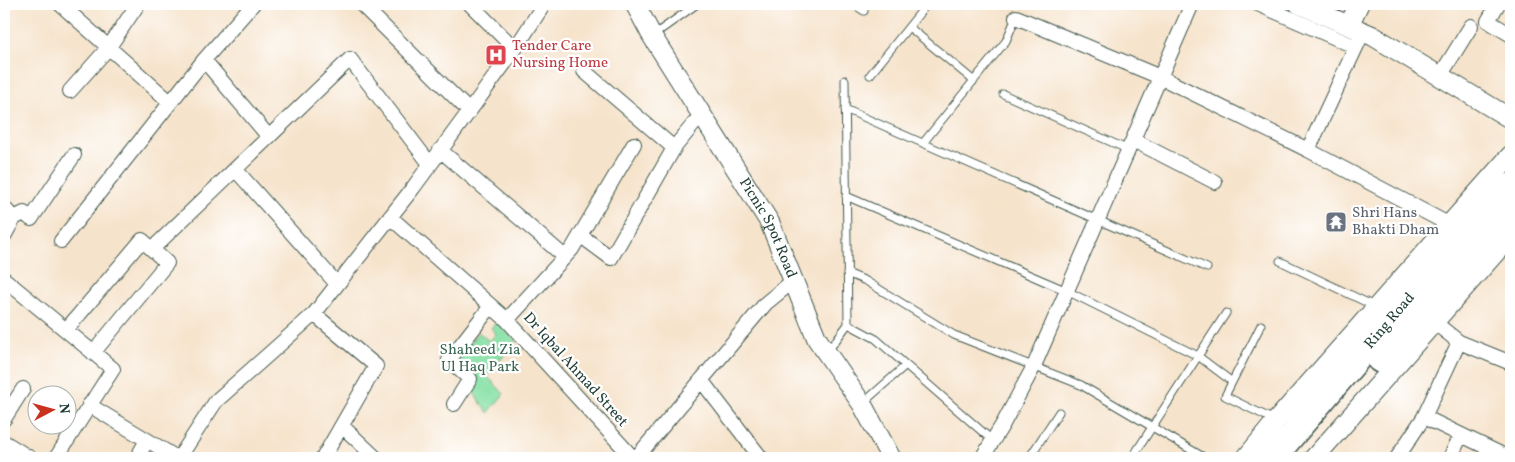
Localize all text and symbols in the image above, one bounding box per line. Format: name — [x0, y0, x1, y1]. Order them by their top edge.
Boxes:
place label: Tender Care Nursing Home — [512, 36, 608, 74]
hospital icon: Tender Care Nursing Home — [484, 43, 508, 67]
street label: Picnic Spot Road — [734, 174, 802, 281]
place label: Shri Hans Bhakti Dham — [1352, 203, 1439, 241]
temple icon: Shri Hans Bhakti Dham — [1324, 210, 1348, 234]
street label: Ring Road — [1360, 288, 1420, 354]
street label: Dr Iqbal Ahmad Street — [518, 308, 632, 432]
park label: Shaheed Zia Ul Haq Park — [440, 340, 520, 378]
north arrow — [28, 384, 78, 434]
text: N — [53, 403, 73, 415]

